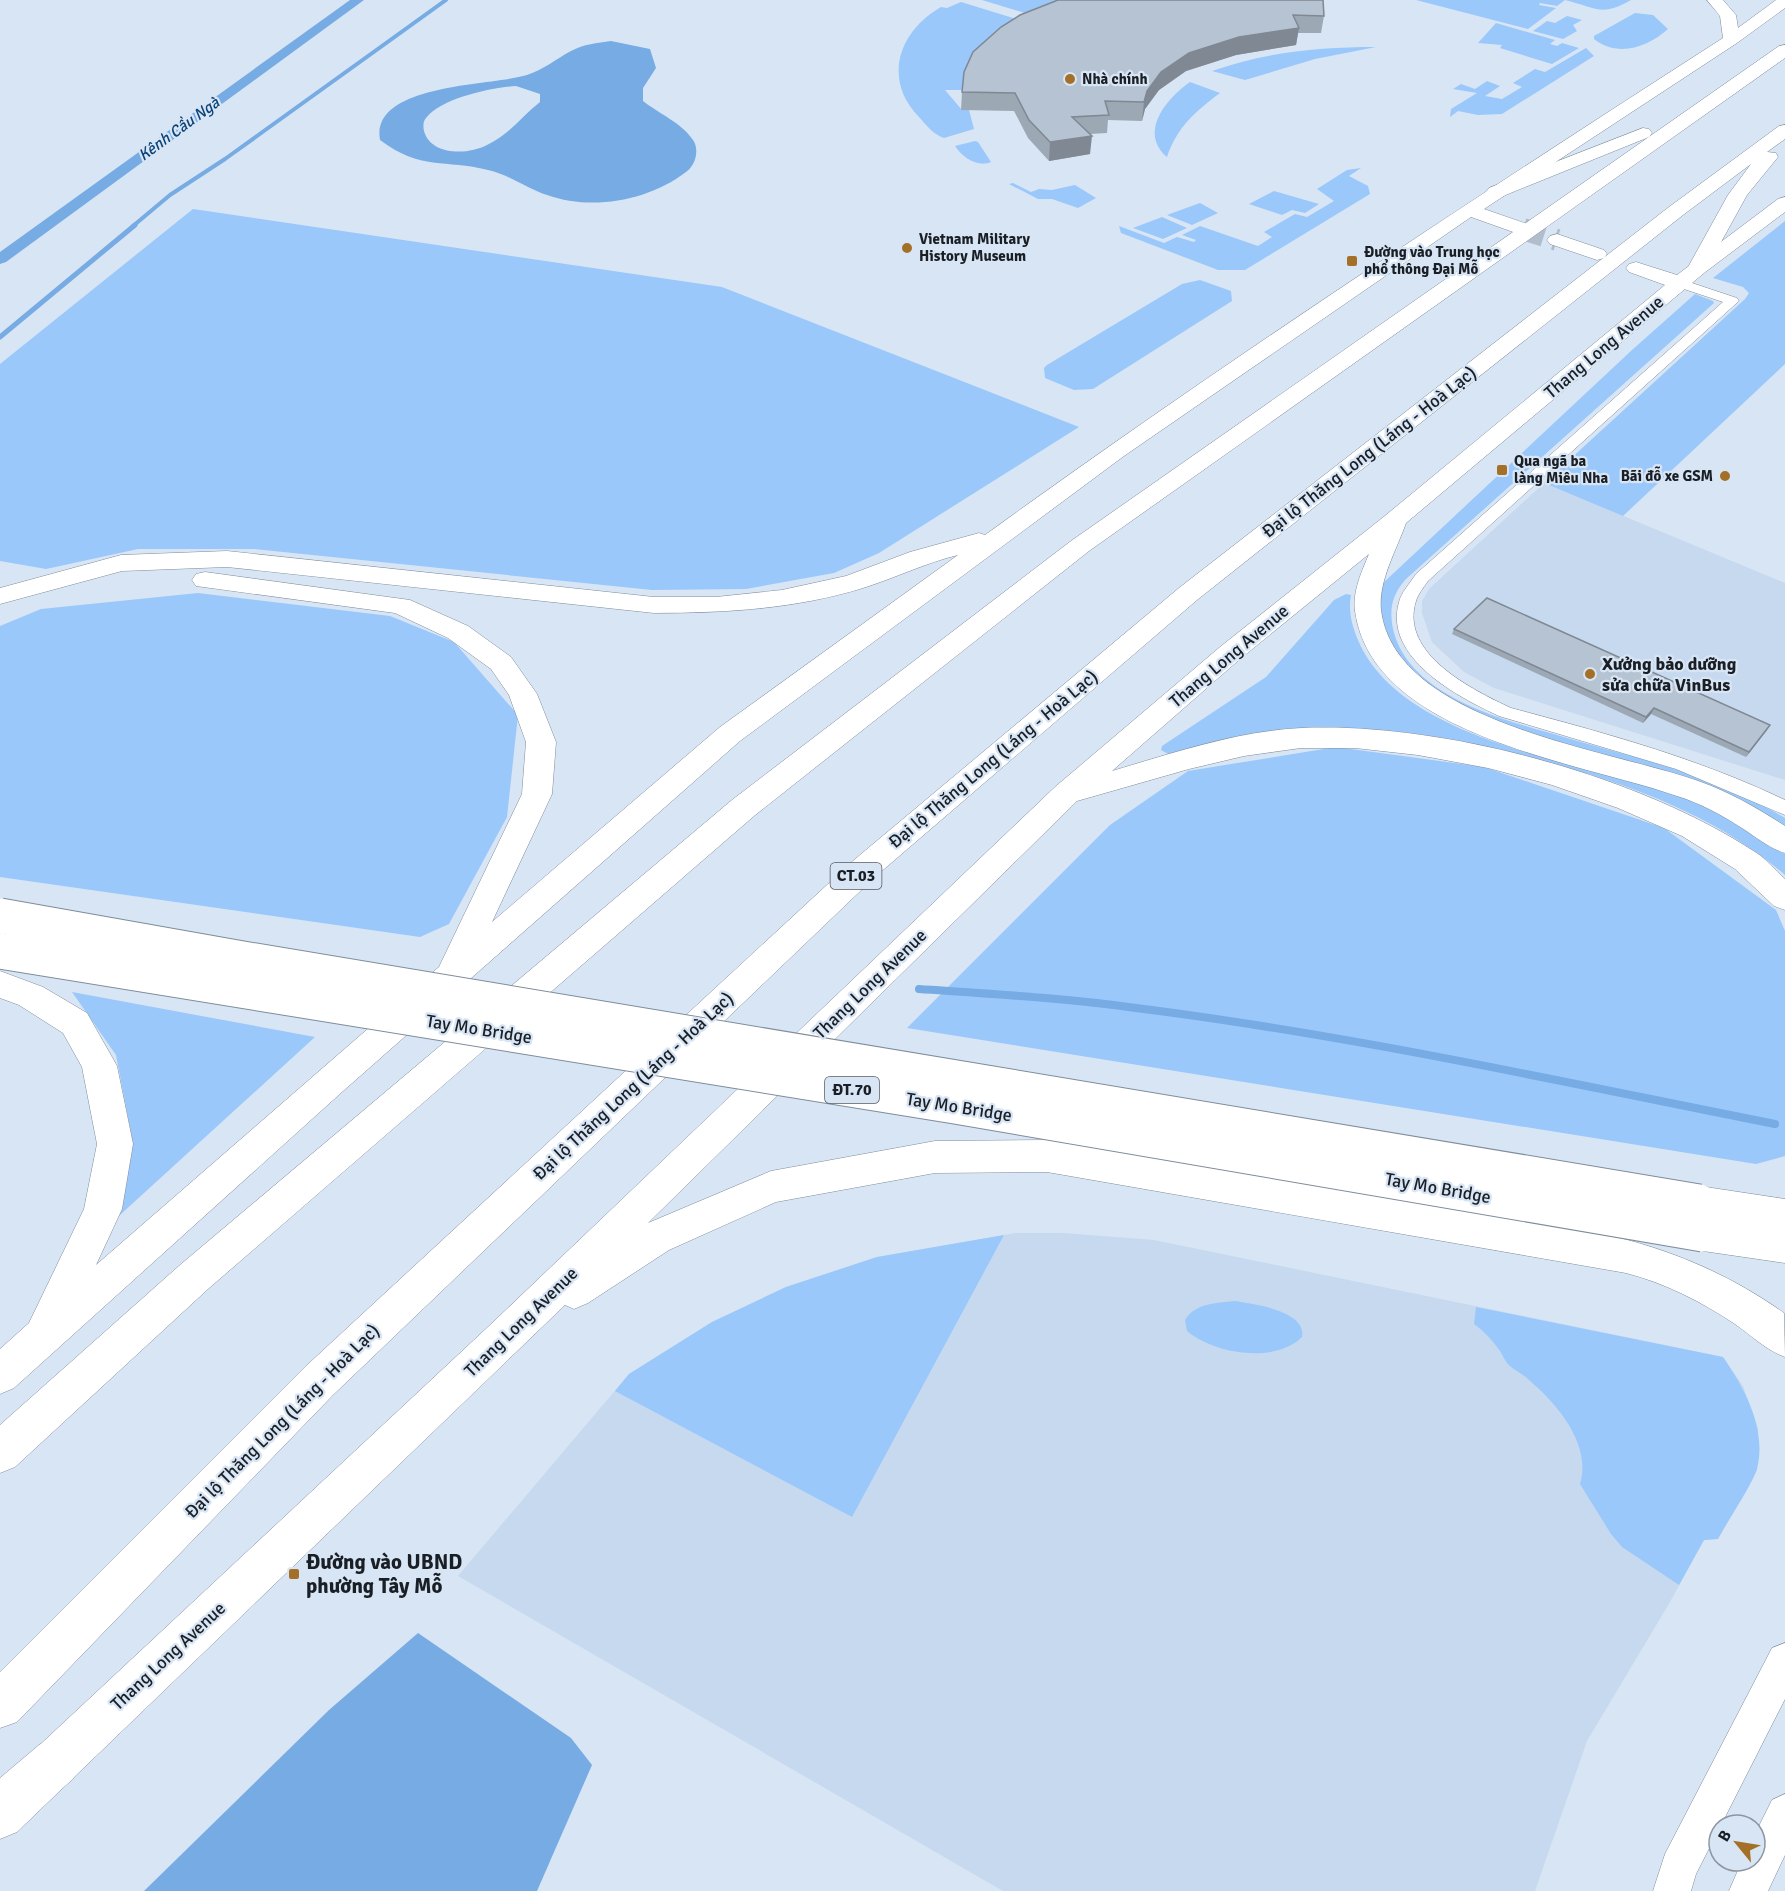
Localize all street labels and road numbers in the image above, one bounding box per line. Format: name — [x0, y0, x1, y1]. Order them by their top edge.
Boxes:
street label: Thang Long Avenue — [1540, 291, 1668, 403]
street label: Đại lộ Thăng Long (Láng - Hoà Lạc) — [1257, 361, 1481, 543]
street label: Thang Long Avenue — [1165, 600, 1293, 712]
street label: Đại lộ Thăng Long (Láng - Hoà Lạc) — [884, 665, 1102, 853]
road number: CT.03 — [830, 863, 882, 889]
street label: Thang Long Avenue — [809, 924, 931, 1044]
street label: Đại lộ Thăng Long (Láng - Hoà Lạc) — [528, 987, 738, 1185]
street label: Tay Mo Bridge — [424, 1010, 534, 1048]
road number: ĐT.70 — [825, 1077, 879, 1103]
street label: Tay Mo Bridge — [904, 1088, 1014, 1126]
street label: Tay Mo Bridge — [1383, 1168, 1493, 1208]
street label: Thang Long Avenue — [460, 1262, 582, 1382]
street label: Đại lộ Thăng Long (Láng - Hoà Lạc) — [180, 1319, 384, 1523]
street label: Thang Long Avenue — [106, 1597, 230, 1715]

